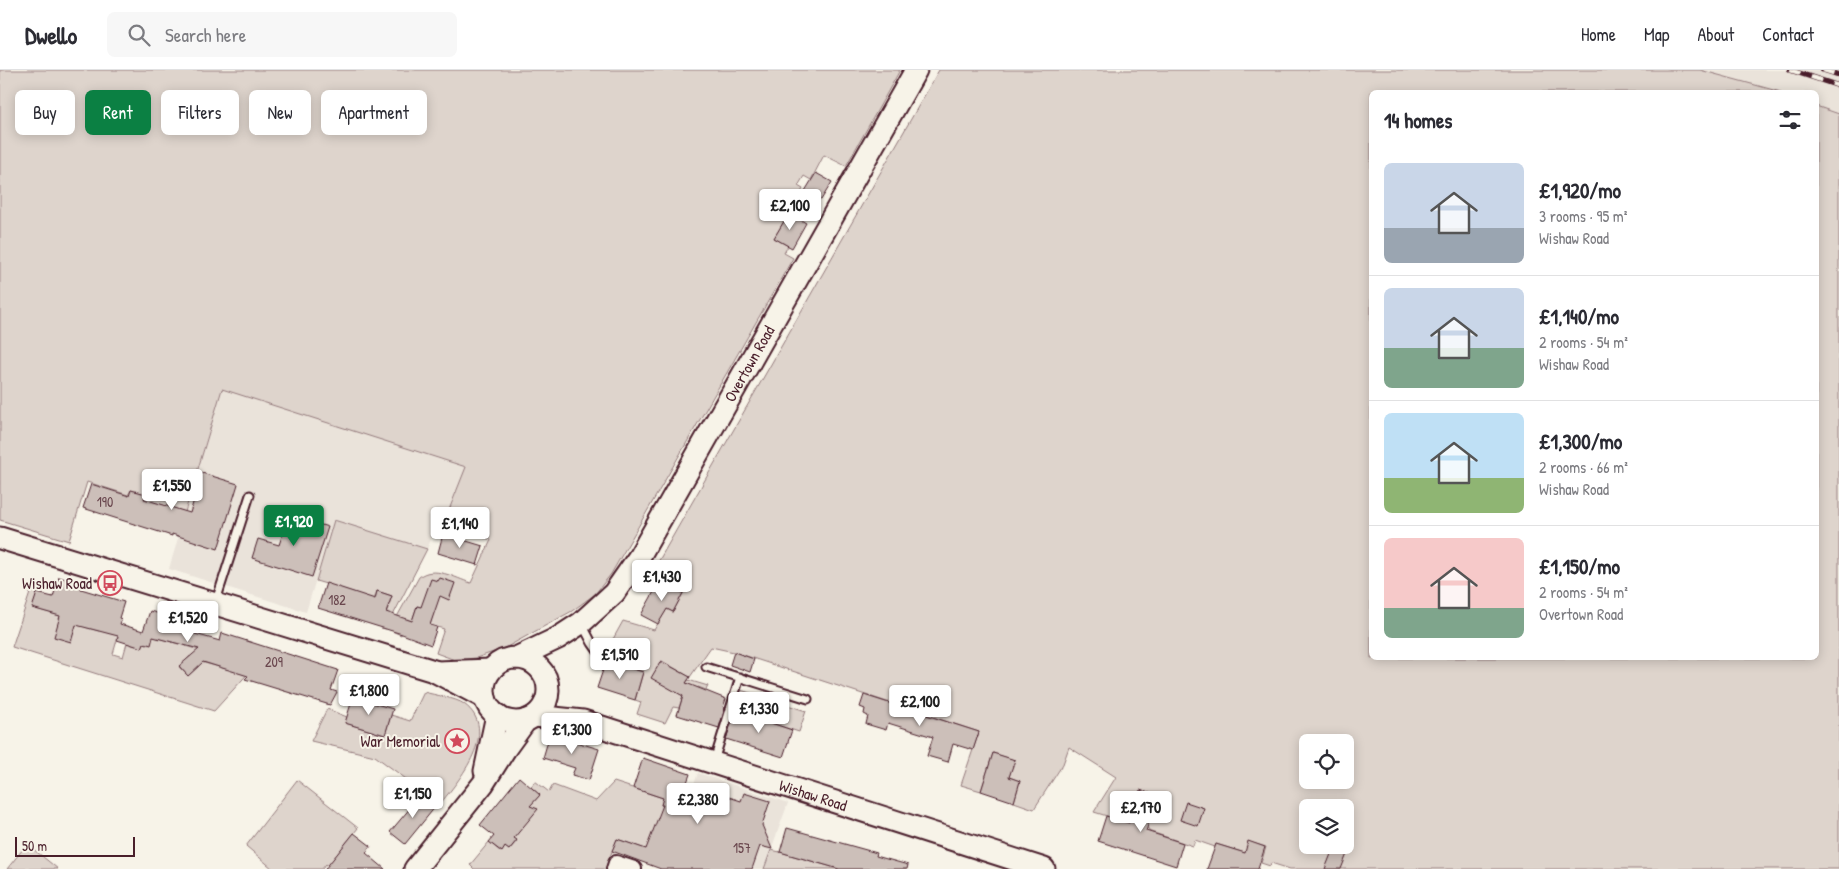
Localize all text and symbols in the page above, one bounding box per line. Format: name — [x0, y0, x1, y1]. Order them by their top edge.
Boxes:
search box — [107, 12, 457, 57]
text: Dwello — [25, 19, 77, 51]
icon: search — [125, 21, 153, 49]
text: Search here — [165, 22, 246, 48]
text: Home — [1581, 22, 1616, 47]
text: Map — [1644, 22, 1669, 47]
text: About — [1697, 22, 1734, 47]
text: Contact — [1762, 22, 1814, 47]
chip: Buy — [15, 90, 75, 135]
chip: Rent — [85, 90, 151, 135]
chip: Filters — [161, 90, 239, 135]
chip: New — [249, 90, 311, 135]
chip: Apartment — [321, 90, 427, 135]
text: 14 homes — [1384, 106, 1452, 135]
icon: filters — [1776, 106, 1804, 134]
text: £1,920/mo — [1539, 176, 1621, 205]
icon: home — [1424, 183, 1484, 243]
pin: £2,100 — [749, 189, 831, 231]
text: £2,100 — [770, 194, 810, 216]
text: 3 rooms · 95 m² — [1539, 205, 1627, 227]
text: Wishaw Road — [1539, 227, 1609, 249]
text: £1,140/mo — [1539, 302, 1619, 331]
icon: home — [1424, 308, 1484, 368]
street label: Overtown Road — [719, 321, 779, 406]
text: 2 rooms · 54 m² — [1539, 331, 1628, 353]
text: Wishaw Road — [1539, 353, 1609, 375]
text: £1,300/mo — [1539, 427, 1622, 456]
icon: home — [1424, 433, 1484, 493]
text: 2 rooms · 66 m² — [1539, 456, 1628, 478]
pin: £1,550 — [131, 468, 213, 511]
text: £1,550 — [153, 474, 191, 496]
text: Wishaw Road — [1539, 478, 1609, 500]
house number: 190 — [97, 492, 113, 511]
pin: £1,920 — [253, 504, 335, 547]
pin: £1,140 — [419, 506, 501, 549]
text: £1,920 — [275, 510, 313, 532]
text: £1,140 — [442, 512, 478, 534]
text: £1,150/mo — [1539, 552, 1620, 581]
icon: home — [1424, 558, 1484, 618]
pin: £1,430 — [621, 560, 703, 602]
text: £1,430 — [643, 565, 681, 587]
bus stop icon: Wishaw Road — [97, 570, 123, 596]
place label: Wishaw Road — [22, 572, 92, 594]
text: 2 rooms · 54 m² — [1539, 581, 1628, 603]
house number: 182 — [328, 590, 346, 609]
pin: £1,520 — [147, 600, 229, 643]
text: Overtown Road — [1539, 603, 1623, 625]
text: £1,520 — [168, 606, 208, 628]
pin: £1,510 — [579, 638, 661, 680]
text: £1,510 — [601, 643, 639, 665]
house number: 209 — [265, 652, 283, 671]
pin: £1,800 — [328, 674, 410, 716]
text: £1,800 — [349, 679, 389, 701]
pin: £2,100 — [879, 684, 961, 727]
text: £2,100 — [900, 690, 940, 712]
pin: £1,330 — [718, 692, 800, 734]
text: £1,330 — [739, 697, 779, 719]
pin: £1,300 — [531, 712, 613, 755]
text: £1,300 — [552, 718, 592, 740]
place icon: War Memorial — [444, 728, 470, 754]
place label: War Memorial — [361, 730, 441, 752]
map controls — [1299, 734, 1354, 854]
button: locate — [1299, 734, 1354, 789]
street label: Wishaw Road — [776, 774, 850, 816]
pin: £1,150 — [372, 776, 454, 819]
text: £1,150 — [394, 782, 432, 804]
pin: £2,380 — [657, 782, 739, 825]
text: £2,380 — [678, 788, 718, 810]
pin: £2,170 — [1100, 790, 1182, 833]
text: £2,170 — [1121, 796, 1161, 818]
button: layers — [1299, 799, 1354, 854]
scale bar — [15, 834, 135, 857]
text: 50 m — [22, 836, 47, 855]
house number: 157 — [733, 838, 751, 857]

